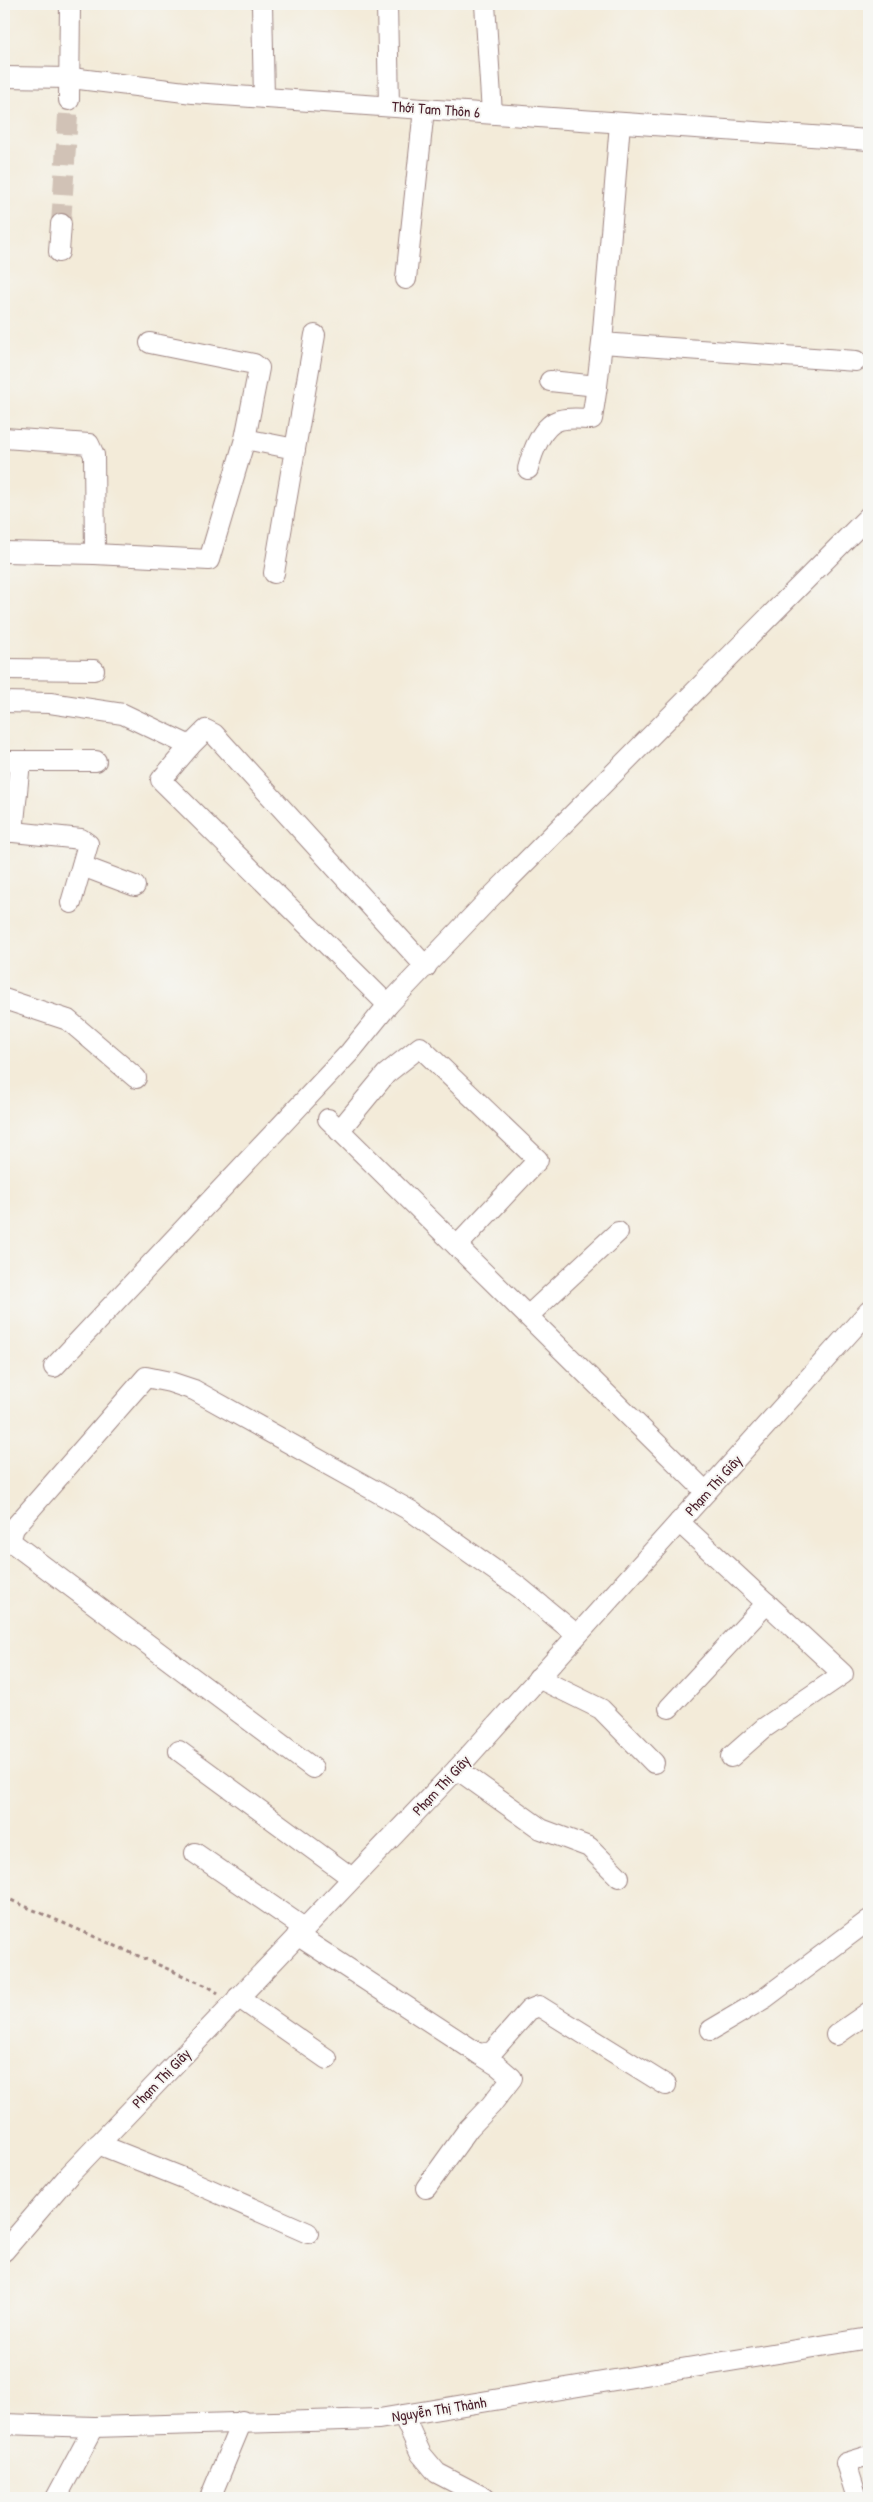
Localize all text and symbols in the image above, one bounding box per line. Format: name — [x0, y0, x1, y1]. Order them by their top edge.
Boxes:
street label: Thới Tam Thôn 6 — [391, 95, 481, 123]
street label: Phạm Thị Giây — [680, 1450, 746, 1520]
street label: Phạm Thị Giây — [407, 1750, 475, 1820]
street label: Phạm Thị Giây — [127, 2043, 195, 2113]
street label: Nguyễn Thị Thảnh — [390, 2391, 488, 2427]

